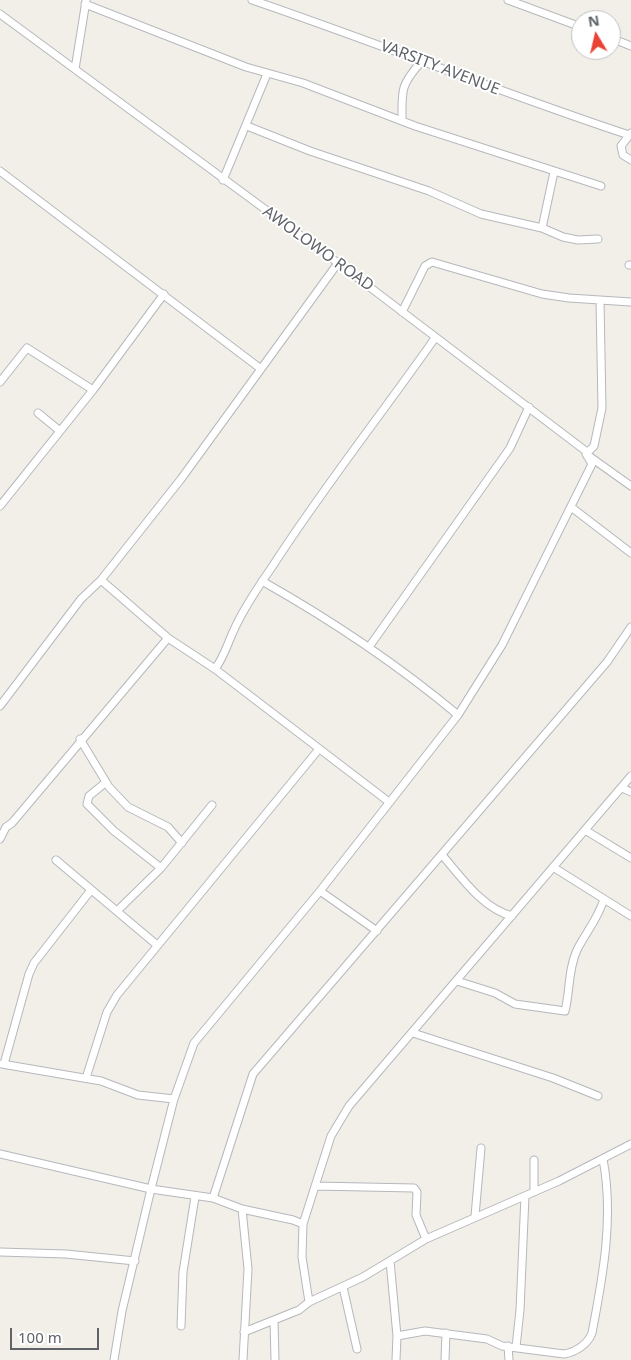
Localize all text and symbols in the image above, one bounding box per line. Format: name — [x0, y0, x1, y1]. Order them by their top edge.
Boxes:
north arrow — [571, 10, 621, 60]
text: N — [587, 10, 601, 31]
street label: VARSITY AVENUE — [378, 36, 502, 100]
street label: AWOLOWO ROAD — [259, 202, 377, 296]
scale bar — [12, 1318, 101, 1350]
text: 100 m — [18, 1327, 62, 1347]

